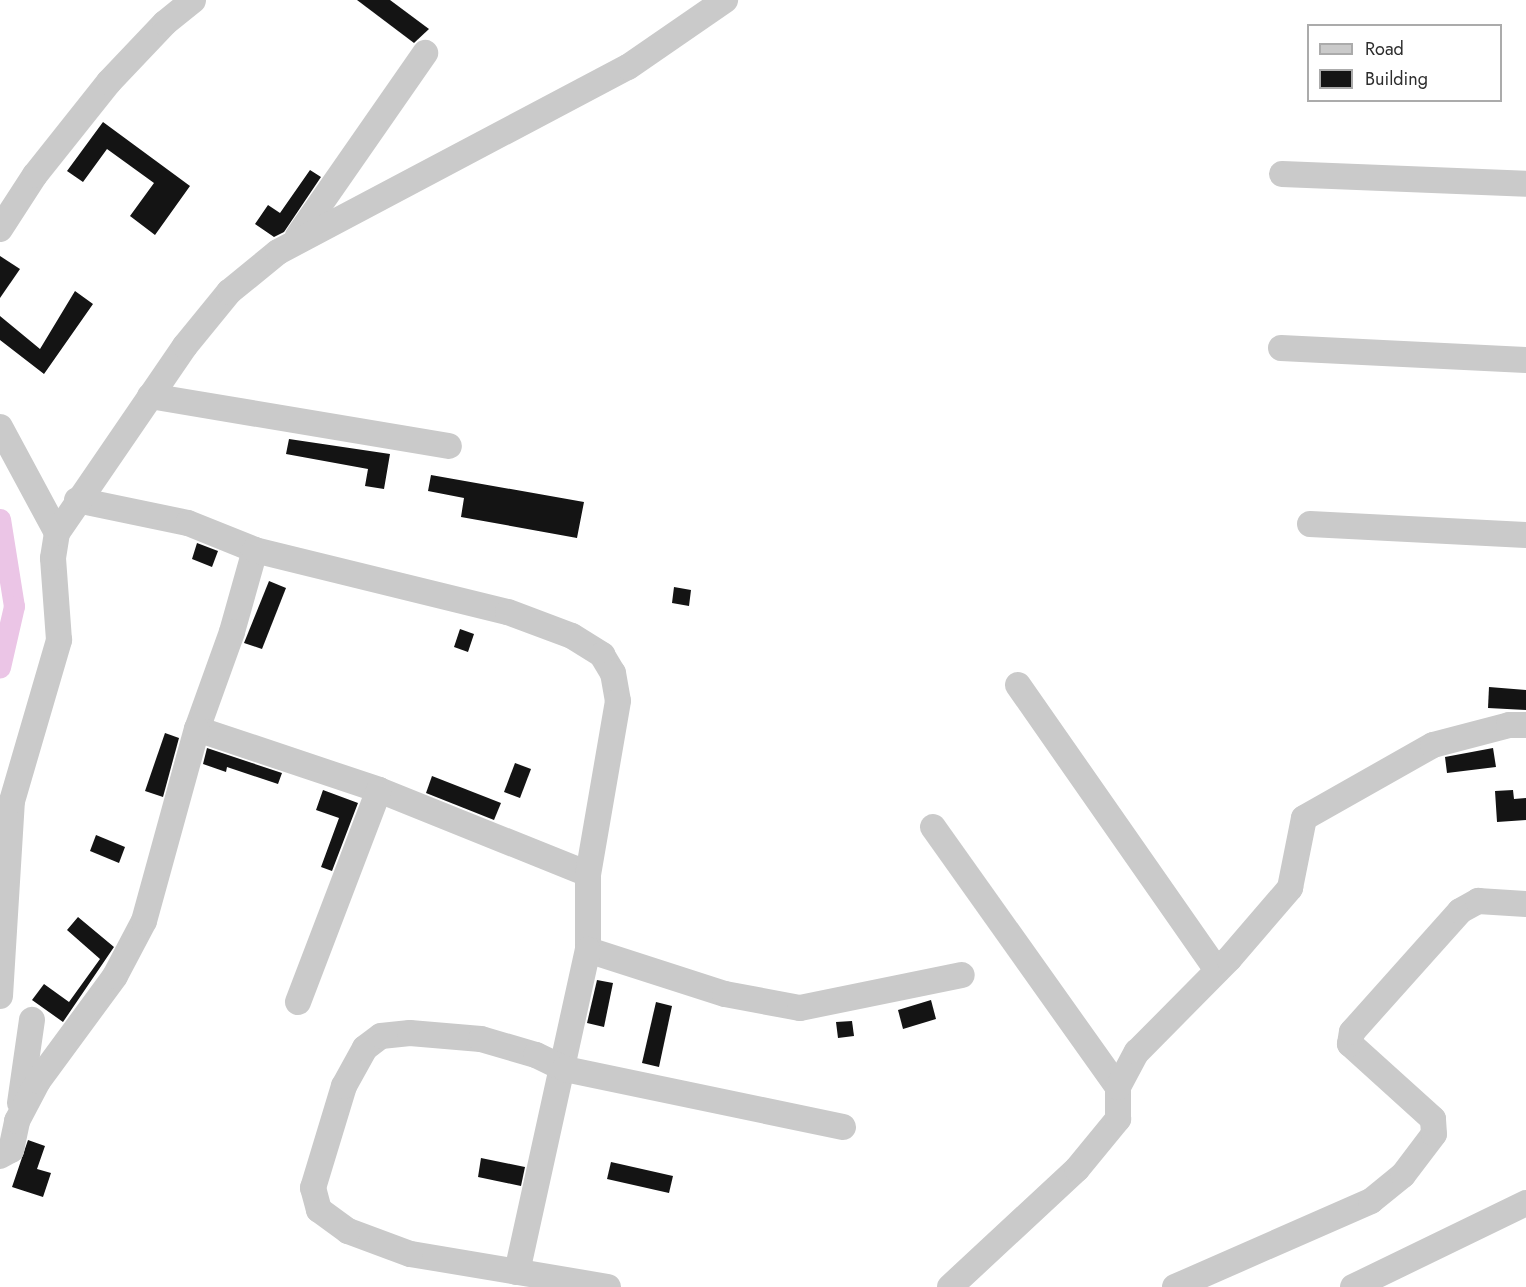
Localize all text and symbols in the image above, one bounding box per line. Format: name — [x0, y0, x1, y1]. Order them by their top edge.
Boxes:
legend — [1307, 24, 1502, 102]
text: Road — [1365, 36, 1404, 62]
text: Building — [1365, 66, 1428, 92]

